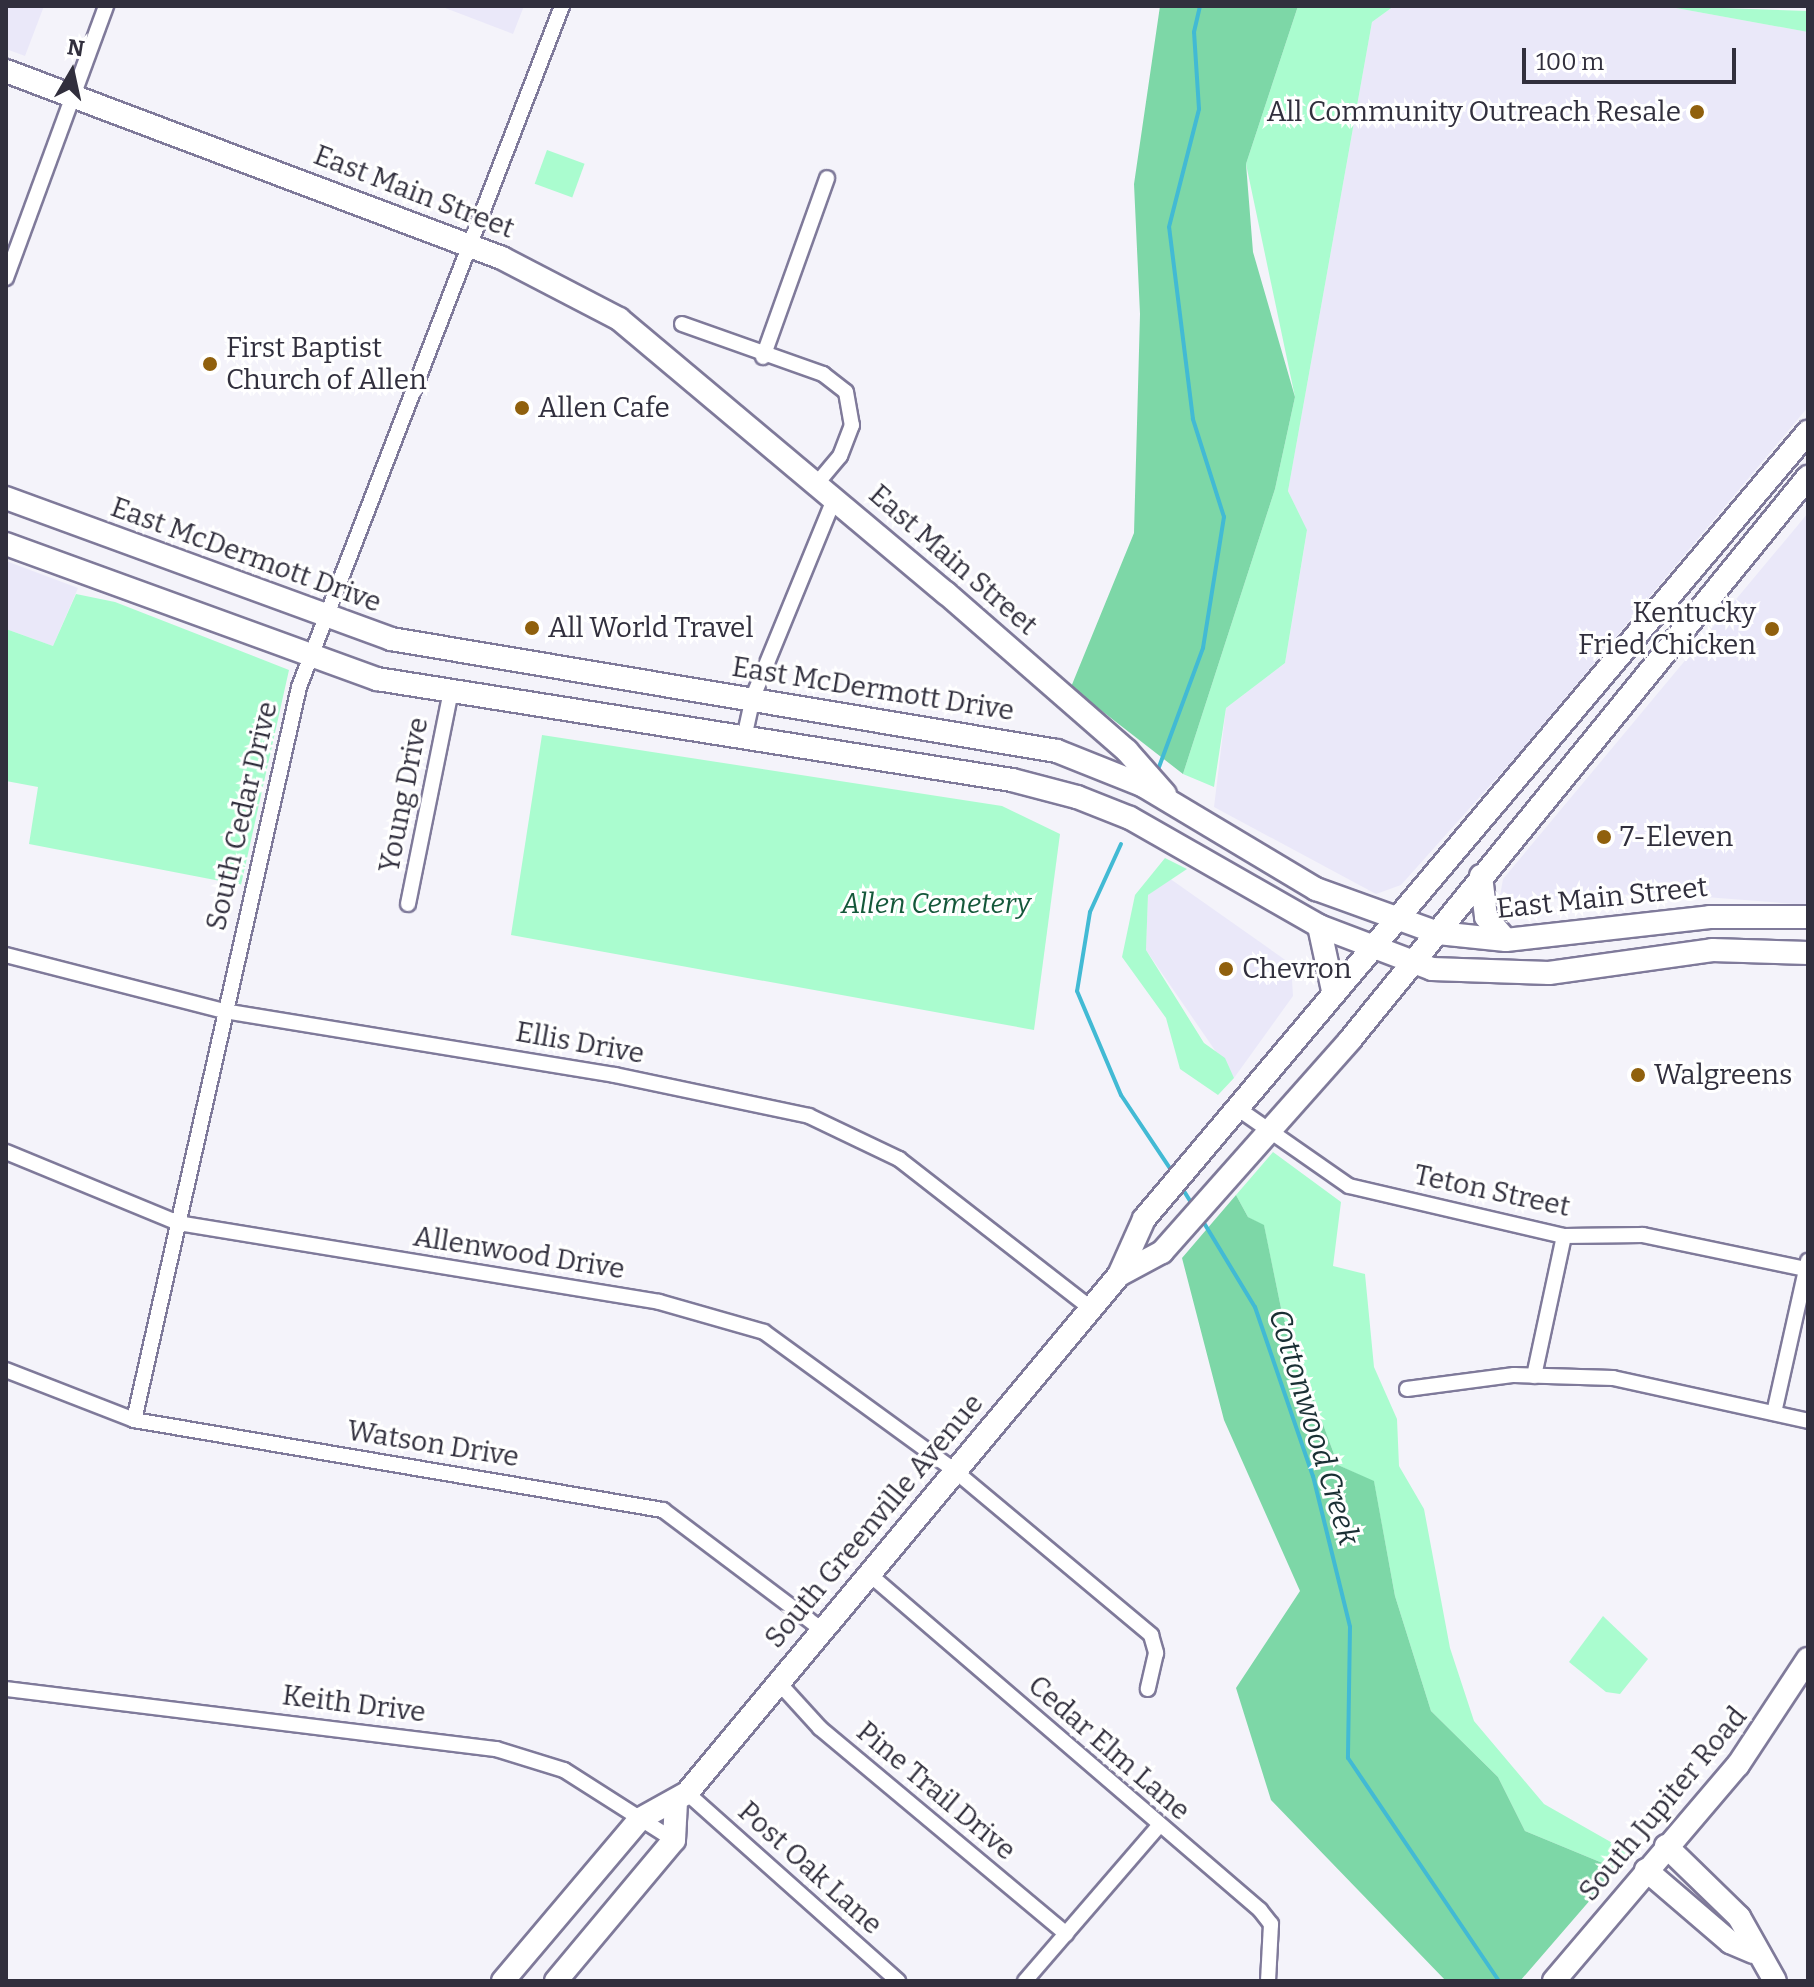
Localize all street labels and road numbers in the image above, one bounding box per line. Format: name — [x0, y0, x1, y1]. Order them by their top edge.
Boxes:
street label: East Main Street — [309, 138, 519, 246]
street label: East Main Street — [862, 478, 1044, 642]
street label: East McDermott Drive — [106, 490, 386, 620]
street label: East McDermott Drive — [730, 650, 1016, 728]
street label: South Cedar Drive — [199, 698, 285, 934]
street label: Young Drive — [373, 715, 435, 875]
street label: East Main Street — [1495, 870, 1709, 926]
street label: Ellis Drive — [513, 1015, 647, 1071]
street label: Teton Street — [1411, 1158, 1573, 1224]
street label: Allenwood Drive — [411, 1220, 627, 1286]
street label: South Greenville Avenue — [758, 1387, 990, 1655]
street label: Watson Drive — [345, 1414, 521, 1474]
street label: Cedar Elm Lane — [1021, 1669, 1197, 1827]
street label: Keith Drive — [280, 1679, 428, 1729]
street label: South Jupiter Road — [1572, 1700, 1754, 1908]
street label: Pine Trail Drive — [850, 1715, 1022, 1867]
street label: Post Oak Lane — [731, 1795, 889, 1941]

